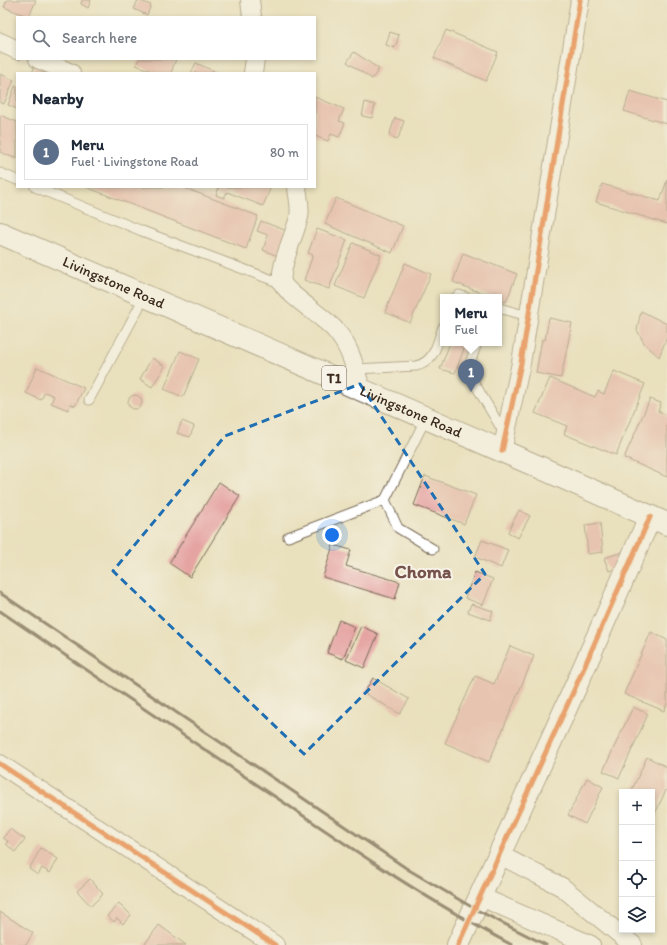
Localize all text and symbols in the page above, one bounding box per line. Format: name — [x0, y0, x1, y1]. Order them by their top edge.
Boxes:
search box — [16, 16, 316, 60]
icon: search — [30, 27, 52, 49]
text: Search here — [62, 29, 137, 47]
text: Nearby — [32, 88, 84, 108]
text: Meru — [71, 136, 104, 154]
text: 1 — [43, 145, 49, 160]
text: 80 m — [270, 145, 299, 160]
text: Fuel · Livingstone Road — [71, 154, 199, 169]
street label: Livingstone Road — [60, 252, 168, 313]
popup — [440, 294, 502, 346]
text: Meru — [454, 304, 488, 322]
text: Fuel — [454, 322, 478, 337]
pin: 1 — [458, 359, 484, 392]
road number: T1 — [322, 366, 346, 390]
street label: Livingstone Road — [357, 381, 465, 442]
your location — [322, 525, 342, 545]
district label: Choma — [395, 560, 452, 583]
map controls — [619, 789, 655, 933]
button: + — [619, 789, 655, 825]
button: − — [619, 825, 655, 861]
button: locate — [619, 861, 655, 897]
button: layers — [619, 897, 655, 933]

